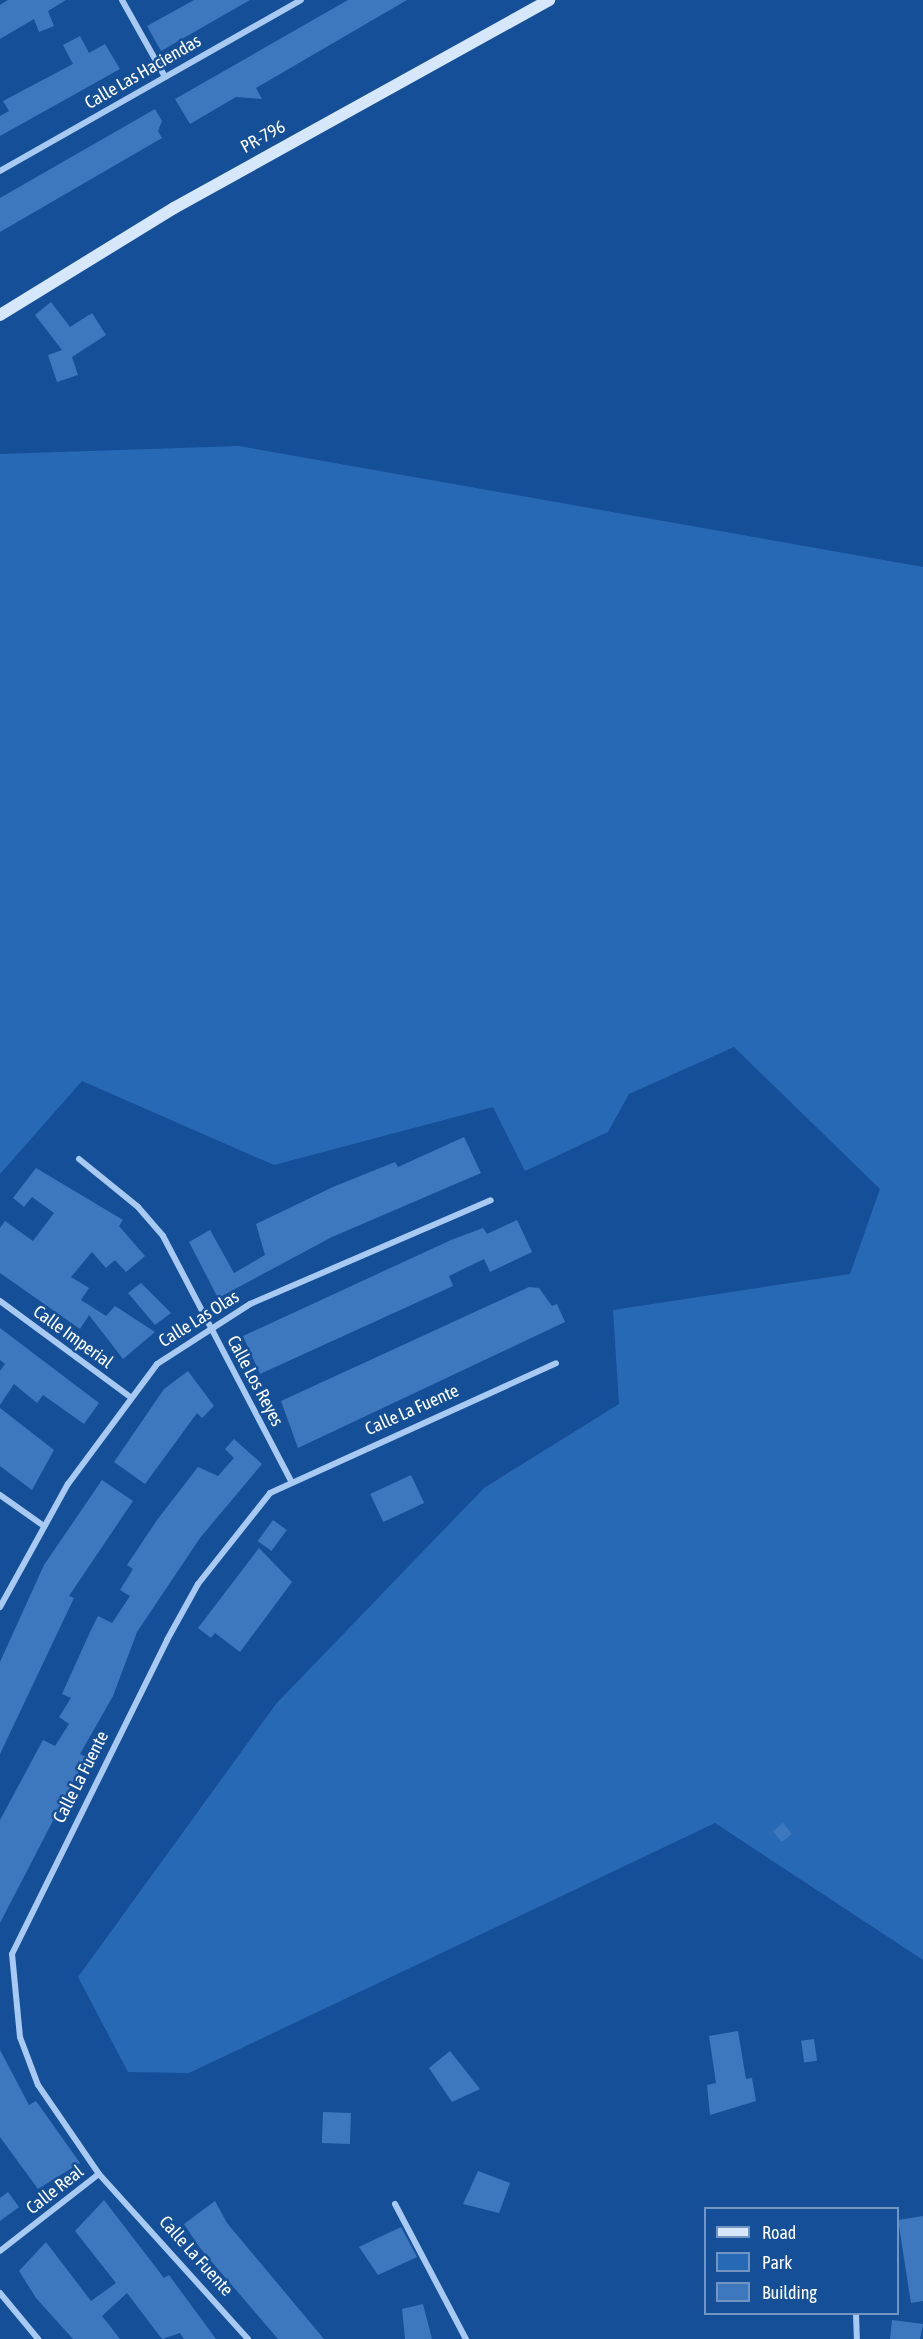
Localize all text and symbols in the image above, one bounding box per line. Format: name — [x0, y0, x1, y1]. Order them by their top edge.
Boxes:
street label: Calle Las Haciendas — [81, 30, 205, 114]
street label: PR-796 — [237, 116, 289, 158]
street label: Calle Las Olas — [155, 1286, 243, 1352]
street label: Calle Imperial — [29, 1301, 117, 1373]
street label: Calle Los Reyes — [222, 1332, 288, 1430]
street label: Calle La Fuente — [362, 1380, 462, 1440]
street label: Calle La Fuente — [49, 1727, 113, 1827]
street label: Calle Real — [22, 2161, 88, 2219]
legend — [704, 2207, 899, 2315]
street label: Calle La Fuente — [154, 2212, 238, 2300]
text: Road — [762, 2222, 796, 2243]
text: Park — [762, 2252, 792, 2273]
text: Building — [762, 2282, 817, 2303]

